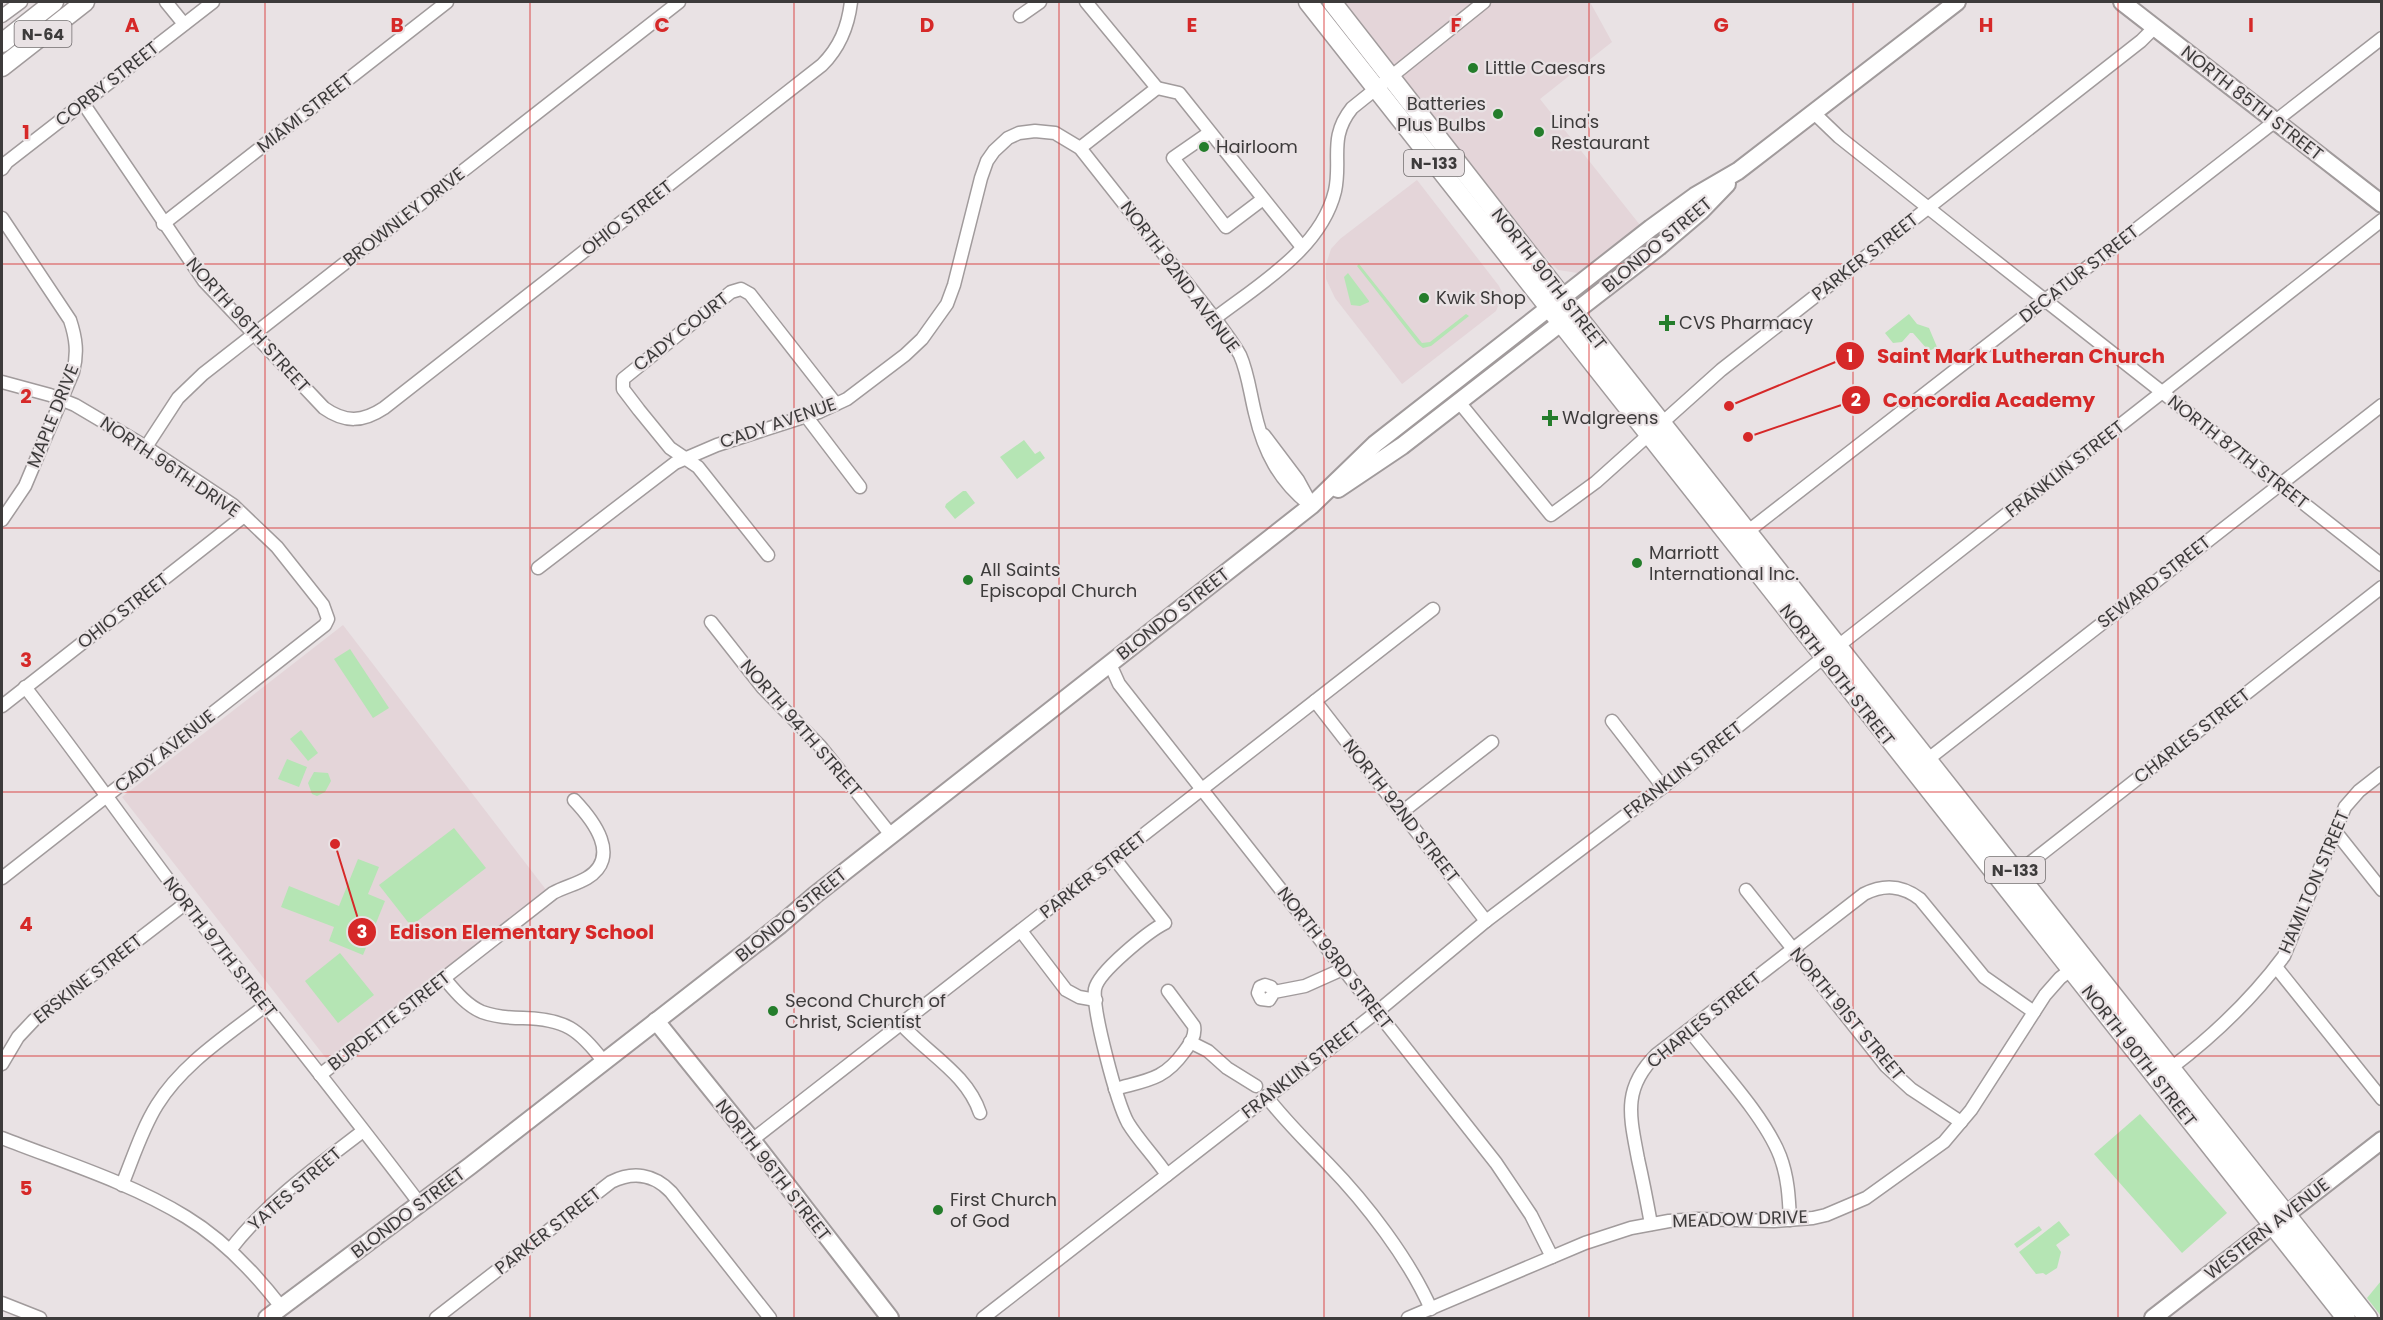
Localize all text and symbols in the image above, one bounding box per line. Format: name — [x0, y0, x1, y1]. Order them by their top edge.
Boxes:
text: A — [125, 11, 140, 39]
text: B — [390, 11, 404, 39]
text: C — [654, 11, 670, 39]
text: D — [920, 11, 934, 39]
text: E — [1187, 11, 1197, 39]
text: F — [1451, 11, 1462, 39]
text: G — [1713, 11, 1729, 39]
text: H — [1979, 11, 1993, 39]
text: I — [2248, 11, 2254, 39]
road number: N-64 — [15, 21, 72, 47]
street label: CORBY STREET — [50, 35, 164, 132]
street label: NORTH 85TH STREET — [2176, 39, 2329, 166]
place label: Little Caesars — [1485, 55, 1606, 80]
marker: Little Caesars — [1466, 61, 1480, 75]
street label: MIAMI STREET — [251, 67, 358, 158]
place label: Batteries Plus Bulbs — [1397, 91, 1486, 137]
marker: Batteries Plus Bulbs — [1491, 107, 1505, 121]
place label: Lina's Restaurant — [1551, 109, 1650, 155]
text: 1 — [22, 118, 30, 146]
marker: Lina's Restaurant — [1532, 125, 1546, 139]
place label: Hairloom — [1216, 134, 1298, 159]
marker: Hairloom — [1197, 140, 1211, 154]
road number: N-133 — [1404, 150, 1464, 176]
street label: BROWNLEY DRIVE — [338, 161, 470, 272]
street label: OHIO STREET — [576, 174, 678, 261]
street label: BLONDO STREET — [1596, 191, 1717, 298]
street label: NORTH 92ND AVENUE — [1115, 196, 1246, 358]
street label: NORTH 90TH STREET — [1486, 203, 1613, 355]
street label: PARKER STREET — [1806, 207, 1923, 306]
street label: DECATUR STREET — [2014, 219, 2144, 328]
street label: NORTH 96TH STREET — [181, 252, 316, 398]
place label: Kwik Shop — [1436, 285, 1526, 310]
street label: CADY COURT — [628, 286, 734, 377]
marker: Kwik Shop — [1417, 291, 1431, 305]
place label: CVS Pharmacy — [1679, 310, 1813, 335]
marker: CVS Pharmacy — [1660, 316, 1674, 330]
callout: Saint Mark Lutheran Church — [1835, 337, 2177, 375]
text: Saint Mark Lutheran Church — [1877, 342, 2165, 370]
text: 1 — [1847, 343, 1853, 368]
street label: MAPLE DRIVE — [20, 360, 85, 471]
callout: Concordia Academy — [1841, 381, 2107, 419]
text: 2 — [20, 382, 32, 410]
text: Concordia Academy — [1883, 386, 2096, 414]
text: 2 — [1851, 387, 1861, 412]
street label: NORTH 87TH STREET — [2163, 389, 2314, 515]
street label: CADY AVENUE — [716, 391, 839, 454]
place label: Walgreens — [1562, 405, 1658, 430]
street label: NORTH 96TH DRIVE — [95, 410, 245, 523]
marker: Walgreens — [1543, 411, 1557, 425]
street label: FRANKLIN STREET — [2000, 414, 2130, 523]
street label: SEWARD STREET — [2092, 529, 2216, 634]
place label: Marriott International Inc. — [1649, 540, 1799, 586]
marker: Marriott International Inc. — [1630, 556, 1644, 570]
place label: All Saints Episcopal Church — [980, 557, 1137, 603]
street label: BLONDO STREET — [1111, 562, 1234, 666]
street label: OHIO STREET — [72, 567, 174, 654]
marker: All Saints Episcopal Church — [961, 573, 975, 587]
street label: NORTH 90TH STREET — [1774, 599, 1901, 751]
text: 3 — [20, 646, 32, 674]
street label: NORTH 94TH STREET — [735, 654, 868, 802]
street label: CHARLES STREET — [2128, 682, 2255, 789]
street label: CADY AVENUE — [109, 703, 220, 798]
street label: FRANKLIN STREET — [1618, 715, 1748, 824]
street label: NORTH 92ND STREET — [1337, 734, 1466, 888]
street label: HAMILTON STREET — [2272, 806, 2355, 957]
street label: PARKER STREET — [1034, 825, 1151, 924]
road number: N-133 — [1985, 857, 2045, 883]
street label: BLONDO STREET — [730, 862, 852, 967]
street label: NORTH 97TH STREET — [157, 871, 283, 1023]
street label: NORTH 93RD STREET — [1272, 881, 1399, 1034]
text: 4 — [19, 910, 33, 938]
callout: Edison Elementary School — [347, 913, 666, 951]
text: Edison Elementary School — [390, 918, 654, 946]
text: 3 — [357, 919, 367, 944]
street label: ERSKINE STREET — [28, 928, 148, 1029]
street label: NORTH 91ST STREET — [1784, 942, 1911, 1086]
street label: BURDETTE STREET — [322, 965, 455, 1076]
street label: CHARLES STREET — [1641, 965, 1767, 1074]
street label: NORTH 90TH STREET — [2076, 980, 2203, 1132]
place label: Second Church of Christ, Scientist — [785, 988, 946, 1034]
marker: Second Church of Christ, Scientist — [766, 1004, 780, 1018]
street label: FRANKLIN STREET — [1236, 1015, 1366, 1124]
street label: NORTH 96TH STREET — [710, 1093, 837, 1246]
street label: YATES STREET — [243, 1141, 347, 1236]
street label: BLONDO STREET — [346, 1161, 470, 1264]
street label: WESTERN AVENUE — [2199, 1172, 2334, 1285]
text: 5 — [20, 1174, 33, 1202]
street label: PARKER STREET — [489, 1181, 606, 1280]
place label: First Church of God — [950, 1187, 1057, 1233]
marker: First Church of God — [931, 1203, 945, 1217]
street label: MEADOW DRIVE — [1672, 1204, 1808, 1233]

